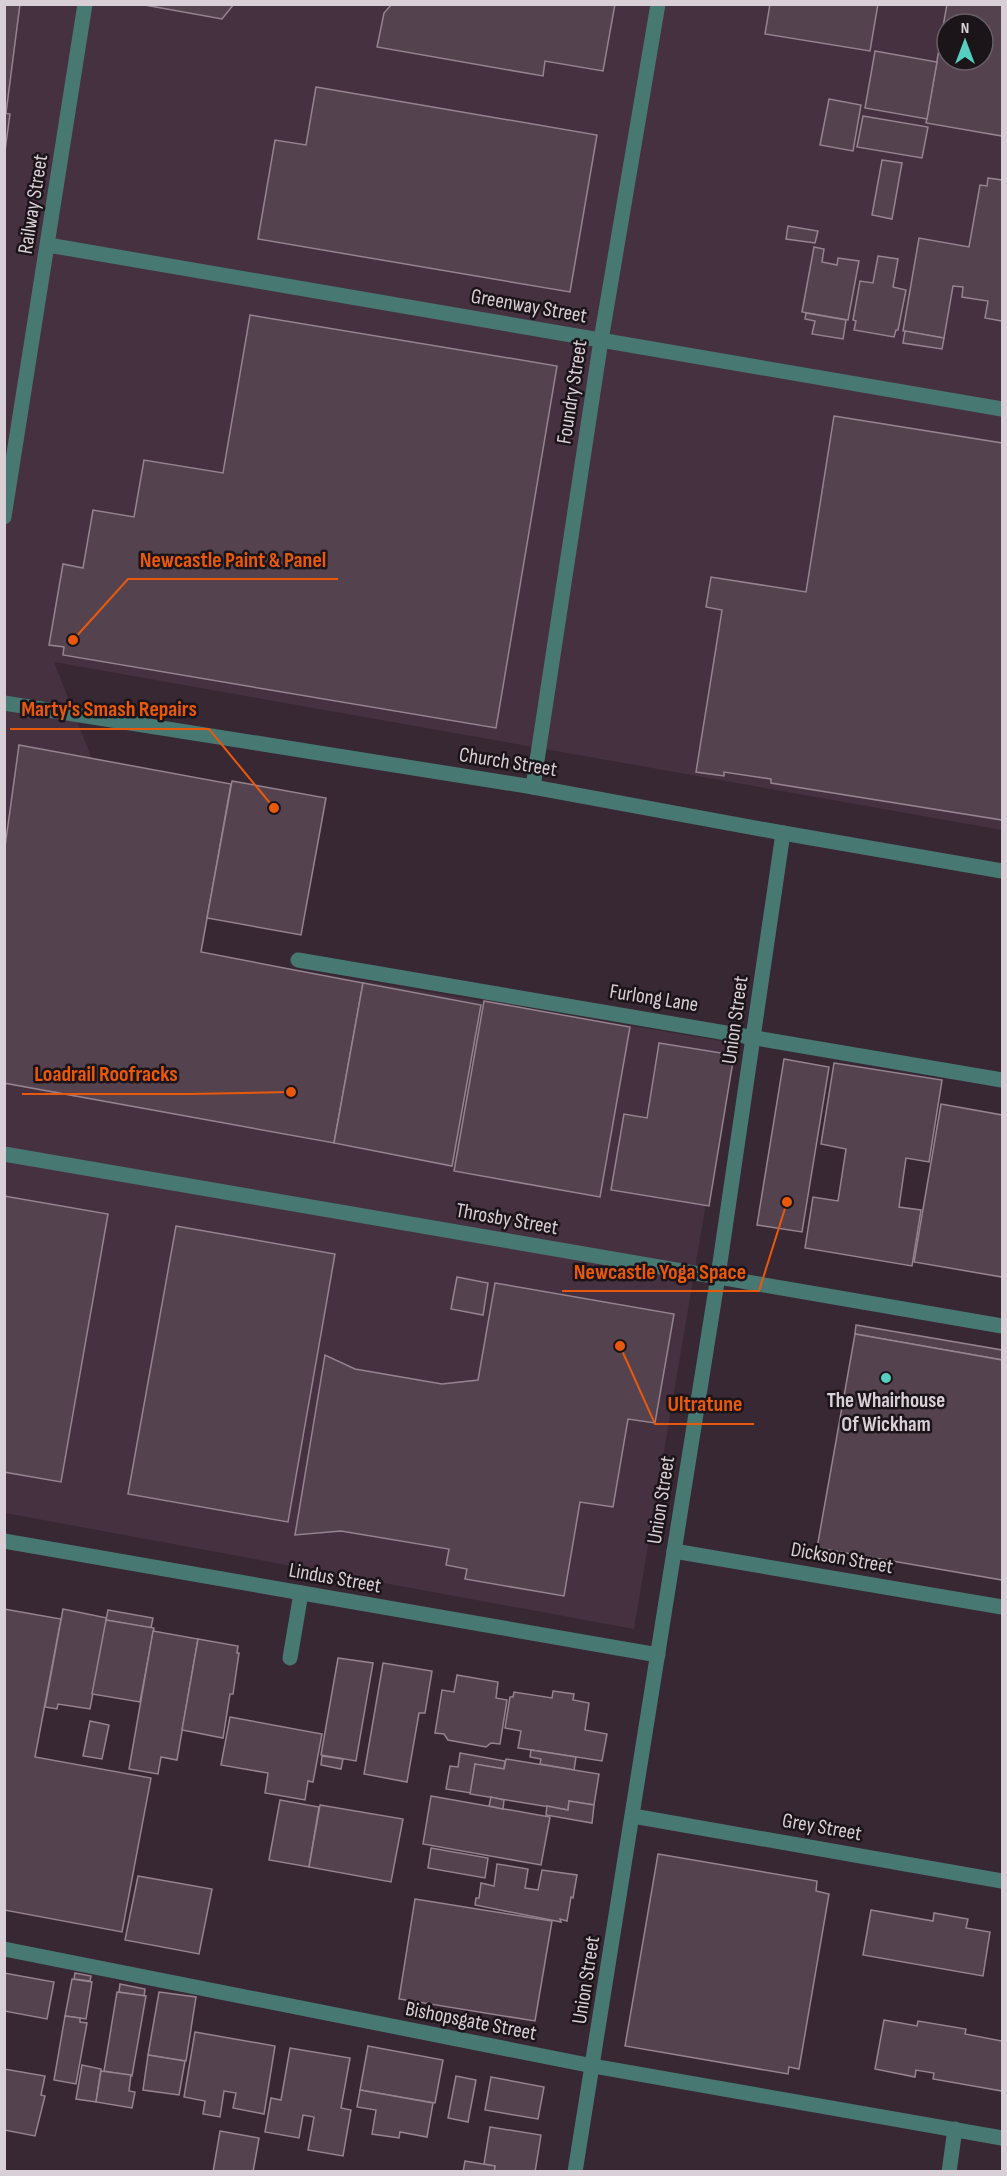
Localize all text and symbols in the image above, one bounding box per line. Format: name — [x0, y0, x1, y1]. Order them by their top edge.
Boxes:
north arrow — [935, 12, 995, 72]
text: N — [961, 19, 969, 38]
street label: Railway Street — [13, 152, 53, 256]
street label: Greenway Street — [469, 284, 589, 328]
street label: Foundry Street — [551, 338, 593, 446]
callout: Newcastle Paint & Panel — [128, 539, 338, 579]
text: Newcastle Paint & Panel — [140, 547, 326, 574]
callout: Marty's Smash Repairs — [10, 689, 209, 729]
text: Marty's Smash Repairs — [21, 696, 197, 723]
street label: Church Street — [457, 742, 559, 782]
street label: Union Street — [716, 974, 754, 1066]
street label: Furlong Lane — [608, 979, 700, 1017]
callout: Loadrail Roofracks — [22, 1054, 190, 1094]
text: Loadrail Roofracks — [34, 1061, 178, 1088]
street label: Throsby Street — [454, 1198, 560, 1240]
callout: Newcastle Yoga Space — [562, 1251, 759, 1291]
text: Newcastle Yoga Space — [574, 1259, 746, 1286]
marker: The Whairhouse Of Wickham — [879, 1371, 893, 1385]
callout: Ultratune — [655, 1384, 754, 1424]
place label: The Whairhouse Of Wickham — [827, 1388, 945, 1437]
text: Ultratune — [668, 1391, 742, 1418]
street label: Union Street — [642, 1454, 680, 1546]
street label: Dickson Street — [789, 1537, 895, 1579]
street label: Lindus Street — [287, 1558, 383, 1598]
street label: Grey Street — [780, 1808, 864, 1846]
street label: Union Street — [567, 1934, 605, 2026]
street label: Bishopsgate Street — [403, 1996, 539, 2046]

